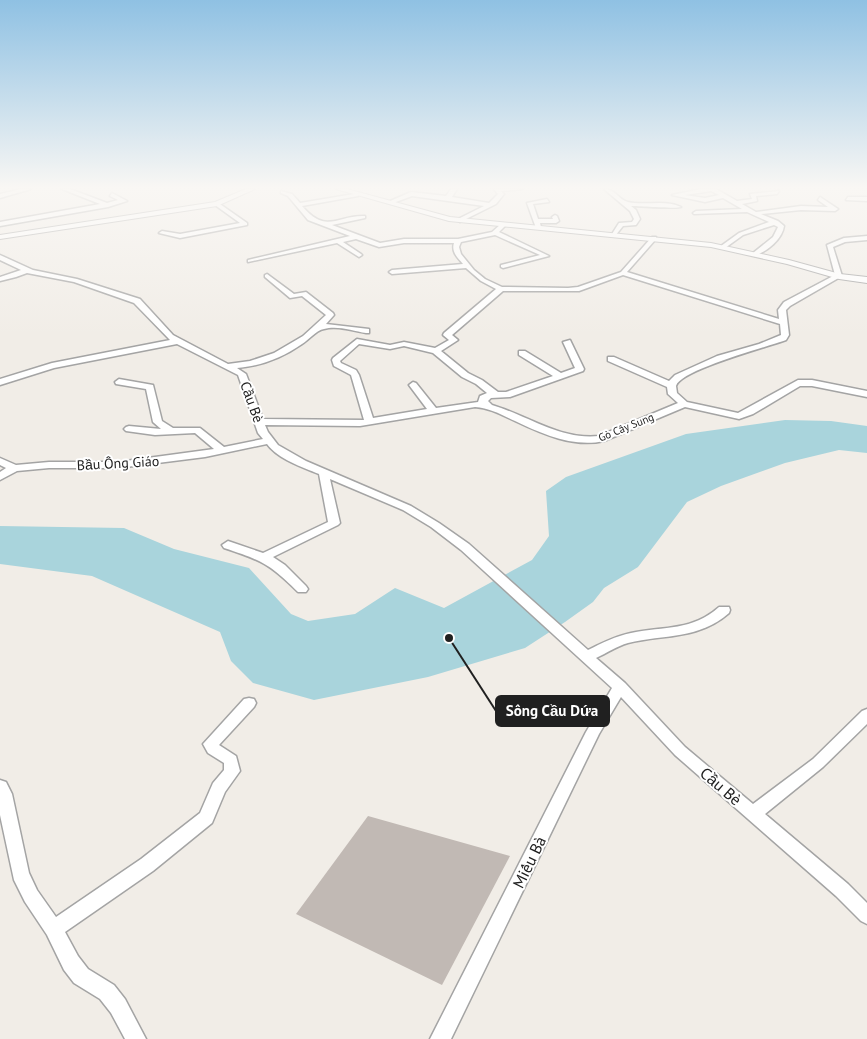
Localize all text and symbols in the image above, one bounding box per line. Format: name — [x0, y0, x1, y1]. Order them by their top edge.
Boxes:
street label: Cầu Bè — [236, 379, 268, 425]
street label: Gò Cây Sung — [596, 409, 656, 444]
street label: Bầu Ông Giáo — [76, 452, 160, 474]
callout: Sông Cầu Dứa — [496, 696, 609, 726]
text: Sông Cầu Dứa — [506, 701, 598, 720]
street label: Cầu Bè — [696, 763, 746, 809]
street label: Miếu Bà — [508, 833, 550, 891]

